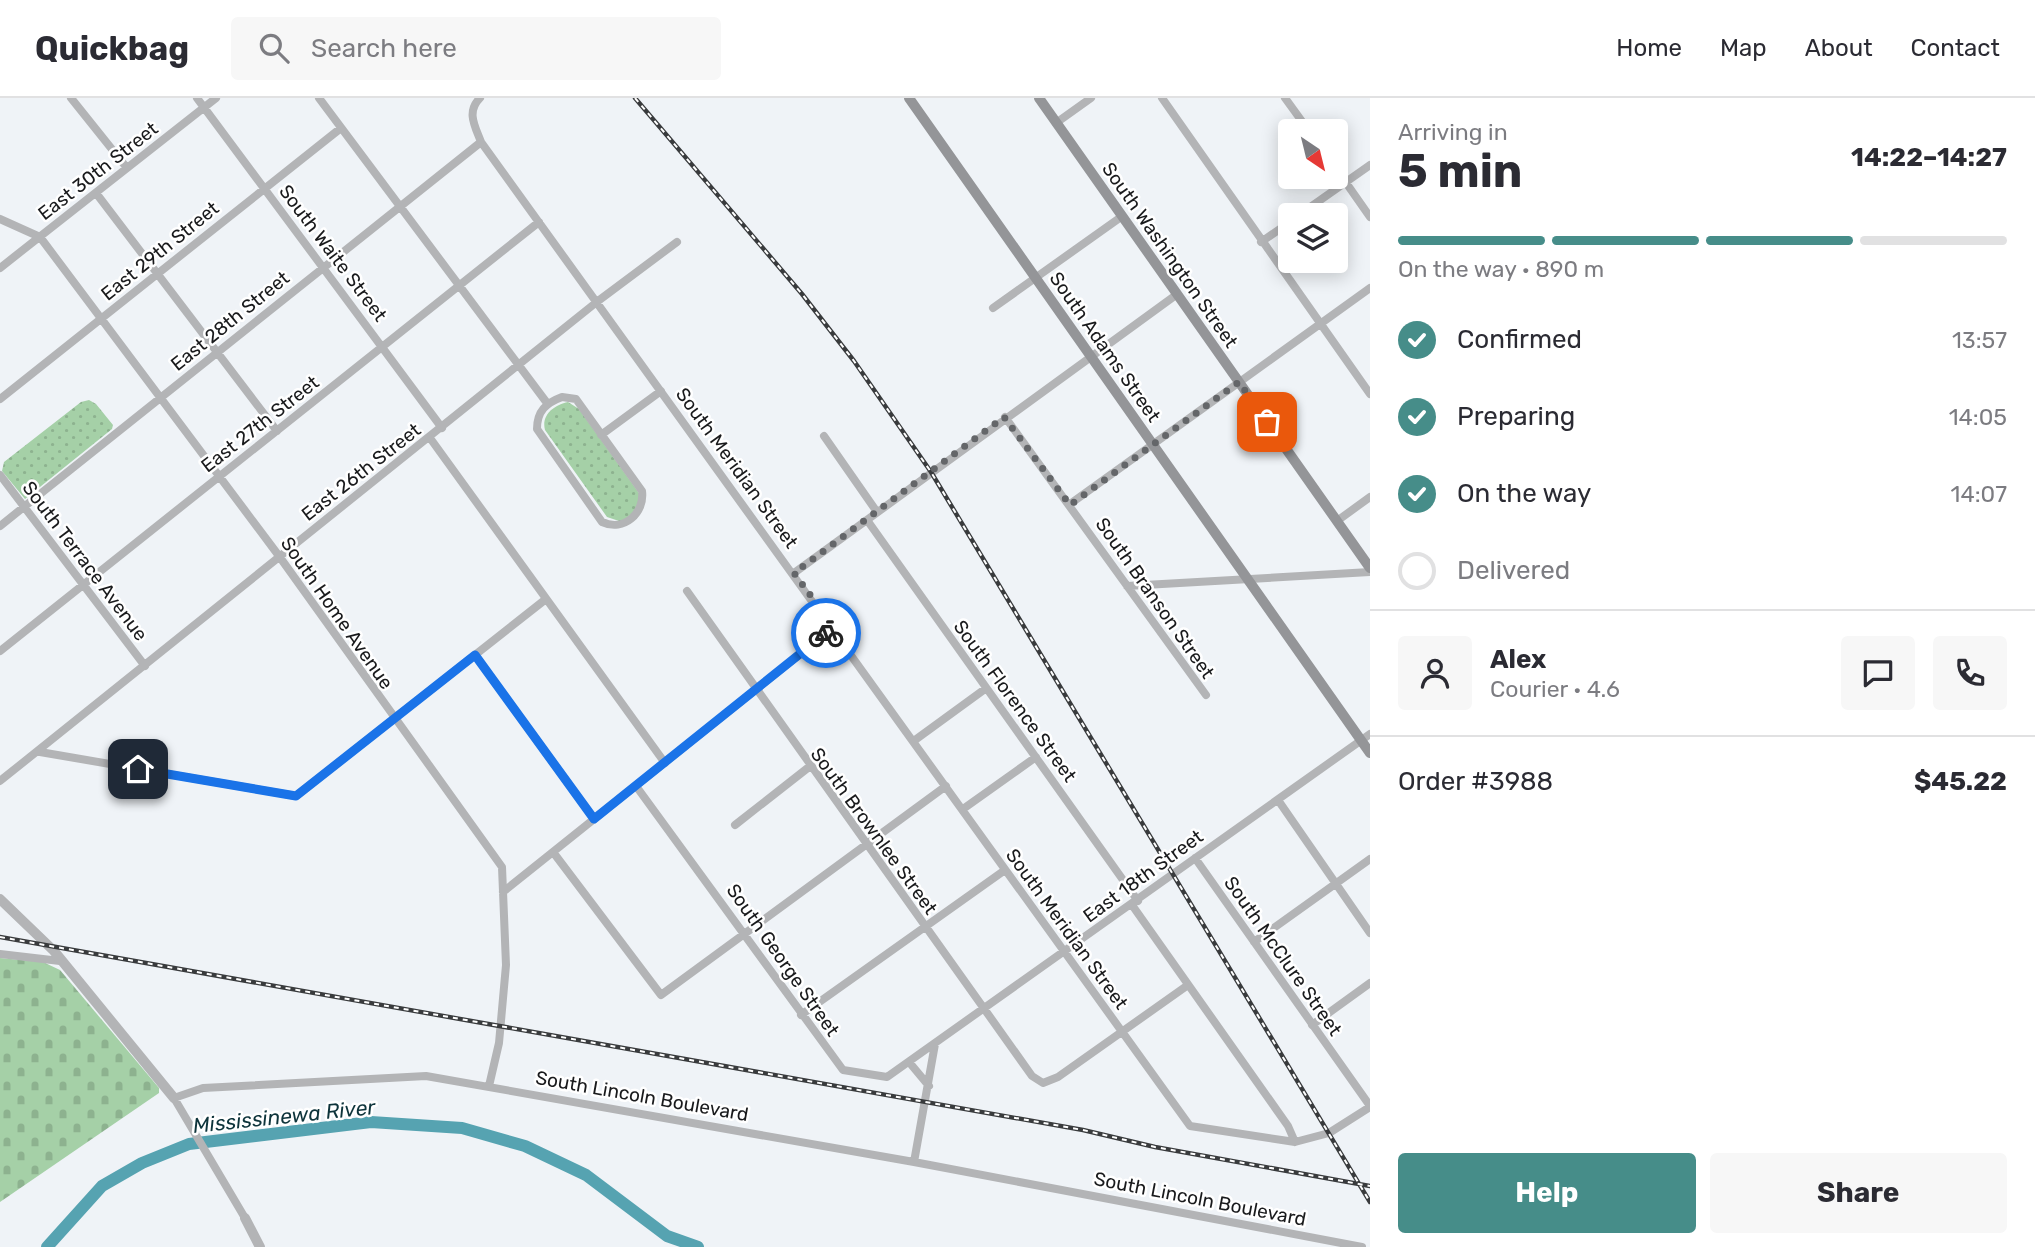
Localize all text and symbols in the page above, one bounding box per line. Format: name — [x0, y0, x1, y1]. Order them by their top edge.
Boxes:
search box — [231, 17, 721, 80]
text: Quickbag — [35, 29, 189, 68]
icon: search — [255, 29, 293, 67]
text: Search here — [311, 33, 457, 64]
text: Home — [1616, 34, 1682, 62]
text: Map — [1720, 34, 1767, 62]
text: About — [1805, 34, 1873, 62]
text: Contact — [1911, 34, 2000, 62]
street label: East 30th Street — [33, 117, 163, 225]
text: Arriving in — [1398, 118, 1508, 146]
north arrow — [1278, 119, 1348, 189]
map controls — [1278, 119, 1348, 273]
text: 14:22–14:27 — [1851, 142, 2007, 173]
text: 5 min — [1398, 144, 1522, 199]
street label: South Washington Street — [1097, 158, 1243, 353]
street label: South Waite Street — [274, 180, 392, 326]
street label: East 29th Street — [97, 196, 224, 305]
button: layers — [1278, 203, 1348, 273]
text: On the way · 890 m — [1398, 255, 1604, 283]
street label: East 28th Street — [166, 266, 294, 376]
street label: South Adams Street — [1045, 268, 1166, 427]
icon: check — [1398, 321, 1436, 359]
text: Confirmed — [1457, 324, 1582, 355]
text: 13:57 — [1952, 326, 2007, 354]
street label: East 27th Street — [196, 370, 324, 477]
street label: South Meridian Street — [671, 383, 803, 553]
pin — [1237, 392, 1297, 452]
icon: check — [1398, 398, 1436, 436]
text: Preparing — [1457, 401, 1575, 432]
icon: bag — [1248, 403, 1286, 441]
text: 14:05 — [1949, 403, 2007, 431]
street label: East 26th Street — [297, 418, 426, 526]
icon: check — [1398, 475, 1436, 513]
street label: South Terrace Avenue — [18, 477, 152, 645]
text: On the way — [1457, 478, 1591, 509]
text: 14:07 — [1951, 480, 2007, 508]
street label: South Branson Street — [1091, 513, 1220, 683]
street label: South Home Avenue — [276, 532, 398, 694]
text: Delivered — [1457, 555, 1570, 586]
courier — [791, 598, 861, 668]
icon: bike — [807, 614, 845, 652]
street label: South Florence Street — [949, 616, 1082, 787]
button: person — [1398, 636, 1472, 710]
button: chat — [1841, 636, 1915, 710]
button: phone — [1933, 636, 2007, 710]
text: Alex — [1490, 644, 1546, 675]
text: Courier · 4.6 — [1490, 675, 1620, 703]
pin — [108, 739, 168, 799]
street label: South Brownlee Street — [806, 743, 943, 919]
icon: home — [119, 750, 157, 788]
text: Order #3988 — [1398, 766, 1553, 797]
text: $45.22 — [1914, 766, 2007, 797]
street label: East 18th Street — [1079, 824, 1208, 927]
street label: South Meridian Street — [1001, 844, 1133, 1014]
street label: South McClure Street — [1219, 872, 1347, 1041]
street label: South George Street — [722, 879, 845, 1041]
street label: South Lincoln Boulevard — [534, 1066, 750, 1126]
water label: Mississinewa River — [192, 1094, 377, 1138]
button: Help — [1398, 1153, 1696, 1233]
button: Share — [1710, 1153, 2007, 1233]
street label: South Lincoln Boulevard — [1092, 1167, 1308, 1231]

